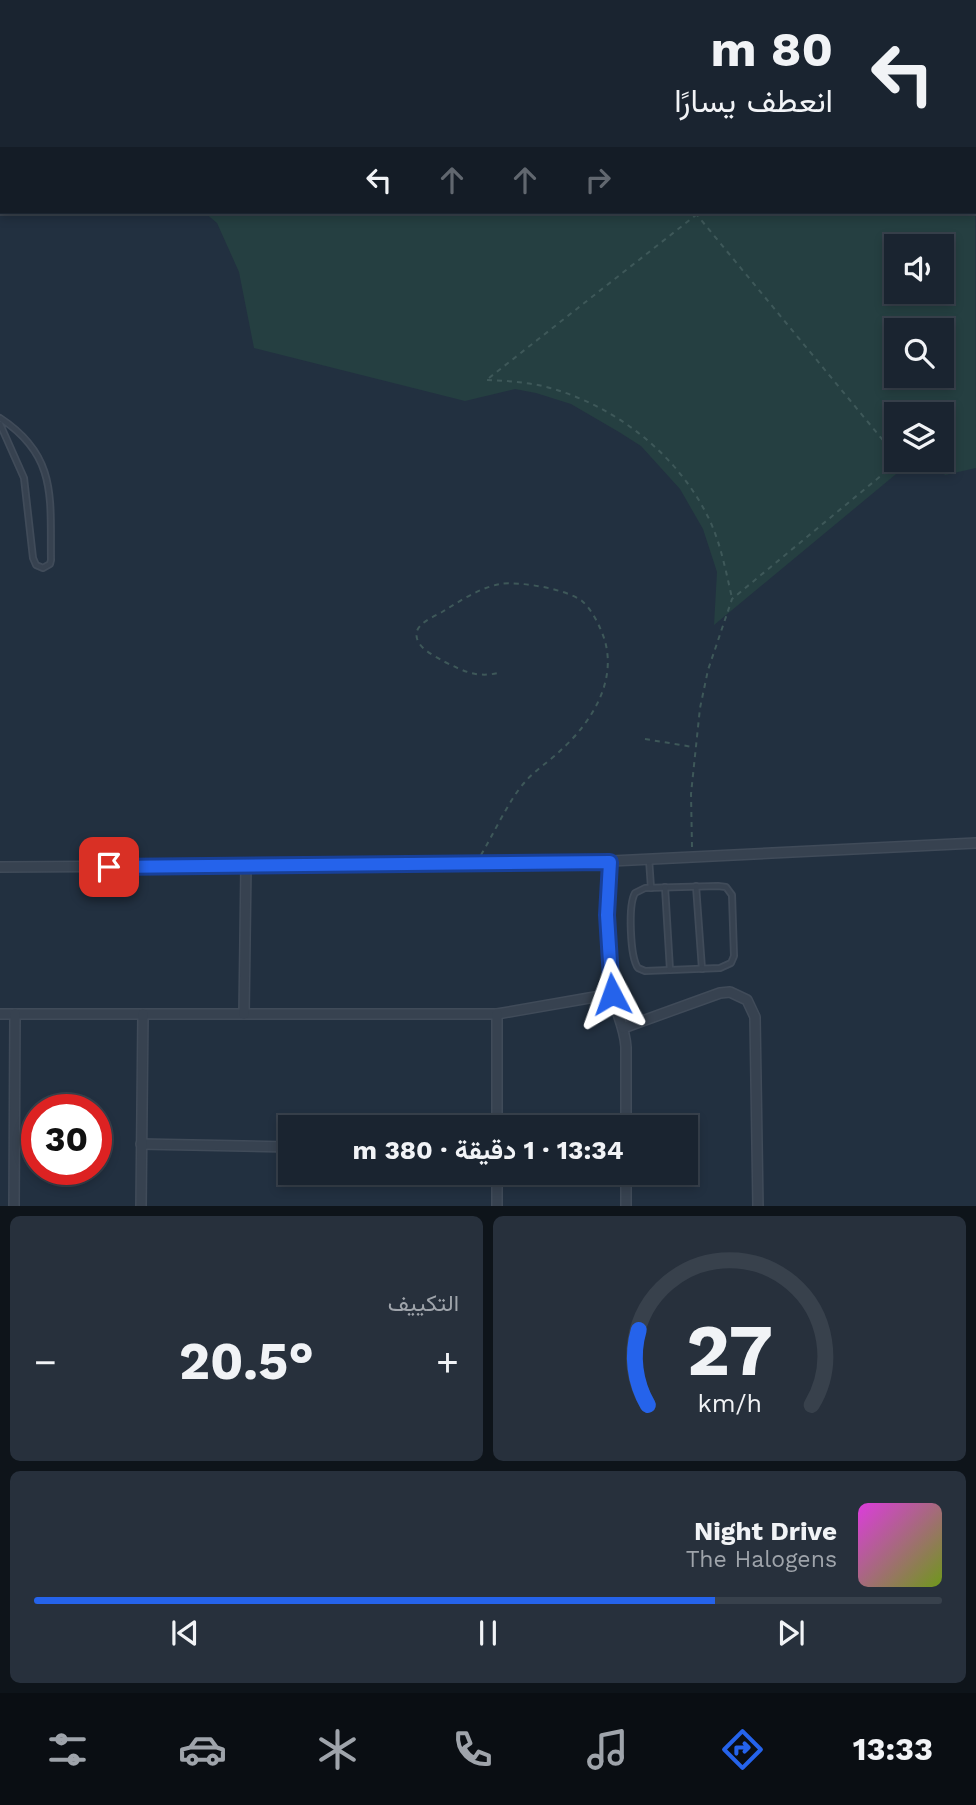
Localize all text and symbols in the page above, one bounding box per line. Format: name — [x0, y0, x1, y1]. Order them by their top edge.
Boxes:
text: 80 m — [711, 20, 833, 78]
icon: left — [857, 28, 948, 119]
text: انعطف يسارًا — [674, 82, 833, 120]
icon: left — [360, 161, 398, 199]
icon: ahead — [433, 161, 471, 199]
icon: ahead — [506, 161, 544, 199]
icon: right — [579, 161, 617, 199]
map controls — [884, 234, 954, 472]
button: sound — [884, 234, 954, 304]
button: search — [884, 318, 954, 388]
button: layers — [884, 402, 954, 472]
pin — [79, 837, 139, 897]
icon: arrive — [90, 848, 128, 886]
position arrow — [575, 957, 649, 1031]
speed limit sign: 30 — [21, 1094, 112, 1185]
text: 13:34 · 1 دقيقة · 380 m — [352, 1135, 624, 1165]
text: التكييف — [388, 1290, 459, 1317]
text: 27 — [686, 1307, 773, 1393]
text: 20.5° — [179, 1331, 314, 1392]
text: − — [34, 1340, 57, 1384]
text: + — [436, 1340, 459, 1384]
text: km/h — [697, 1388, 762, 1417]
text: Night Drive — [694, 1516, 837, 1546]
text: The Halogens — [686, 1546, 837, 1573]
icon: previous — [166, 1614, 204, 1652]
icon: pause — [469, 1614, 507, 1652]
icon: next — [772, 1614, 810, 1652]
icon: filters — [43, 1725, 92, 1774]
icon: car — [178, 1725, 227, 1774]
icon: climate — [313, 1725, 362, 1774]
icon: phone — [448, 1725, 497, 1774]
icon: music — [583, 1725, 632, 1774]
icon: directions — [718, 1725, 767, 1774]
text: 13:33 — [853, 1730, 933, 1768]

